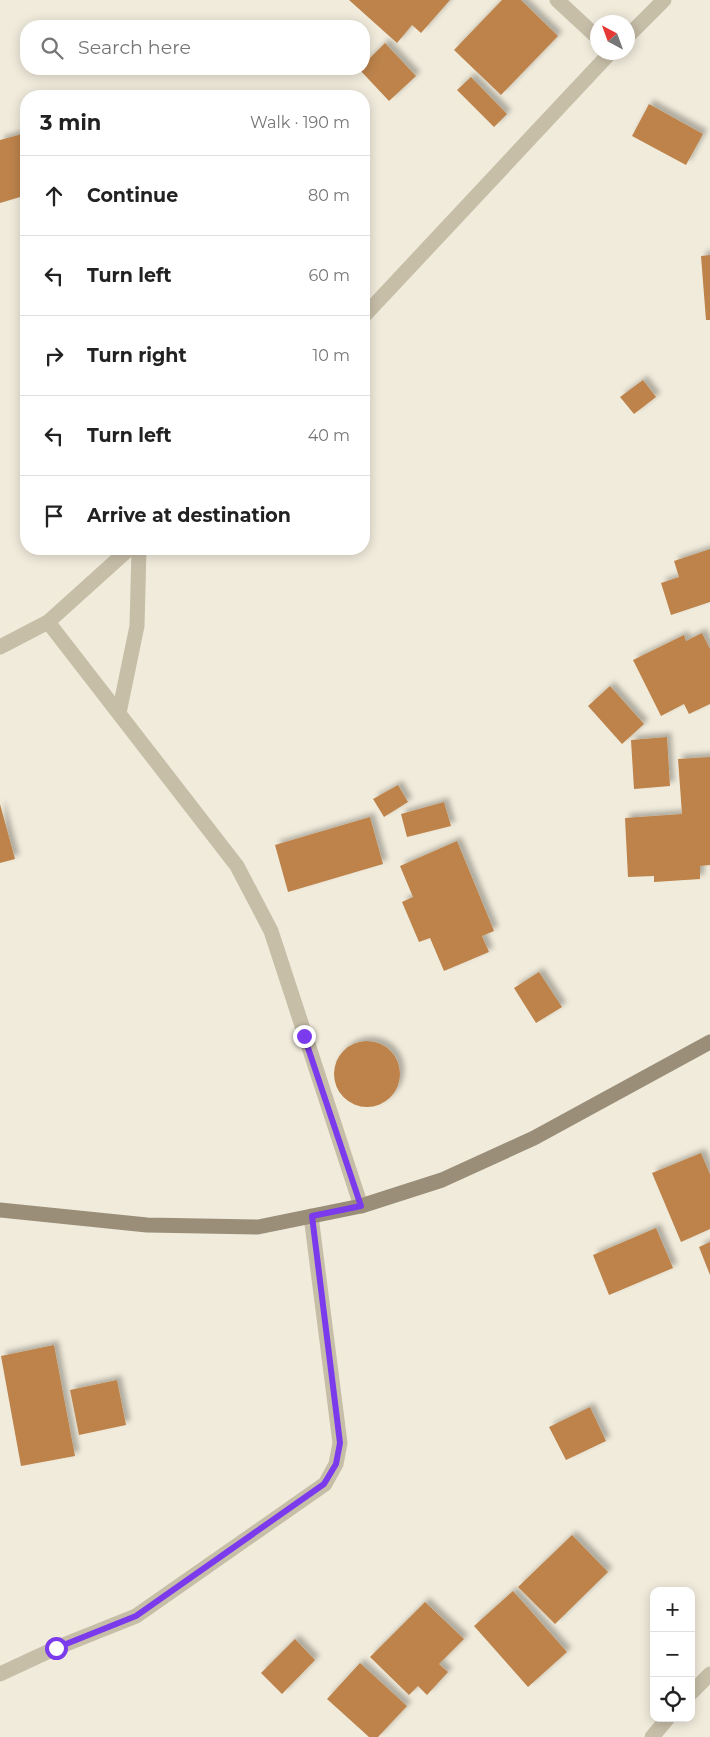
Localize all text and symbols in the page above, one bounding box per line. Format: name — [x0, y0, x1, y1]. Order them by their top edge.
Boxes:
north arrow — [590, 15, 635, 60]
search box — [20, 20, 370, 75]
icon: search — [38, 34, 66, 62]
text: Search here — [78, 36, 191, 59]
text: 3 min — [40, 110, 101, 135]
text: Walk · 190 m — [250, 113, 350, 132]
icon: ahead — [40, 182, 68, 210]
text: Continue — [87, 184, 178, 207]
text: 80 m — [308, 186, 350, 205]
icon: left — [40, 262, 68, 290]
text: Turn left — [87, 264, 172, 287]
text: 60 m — [308, 266, 350, 285]
icon: right — [40, 342, 68, 370]
text: Turn right — [87, 344, 187, 367]
text: 10 m — [312, 346, 350, 365]
icon: left — [40, 422, 68, 450]
text: Turn left — [87, 424, 172, 447]
text: 40 m — [308, 426, 350, 445]
icon: arrive — [40, 502, 68, 530]
text: Arrive at destination — [87, 504, 291, 527]
route end — [293, 1025, 316, 1048]
map controls — [650, 1587, 695, 1722]
button: + — [650, 1587, 695, 1632]
button: − — [650, 1632, 695, 1677]
route start — [45, 1637, 68, 1660]
button: locate — [650, 1677, 695, 1722]

